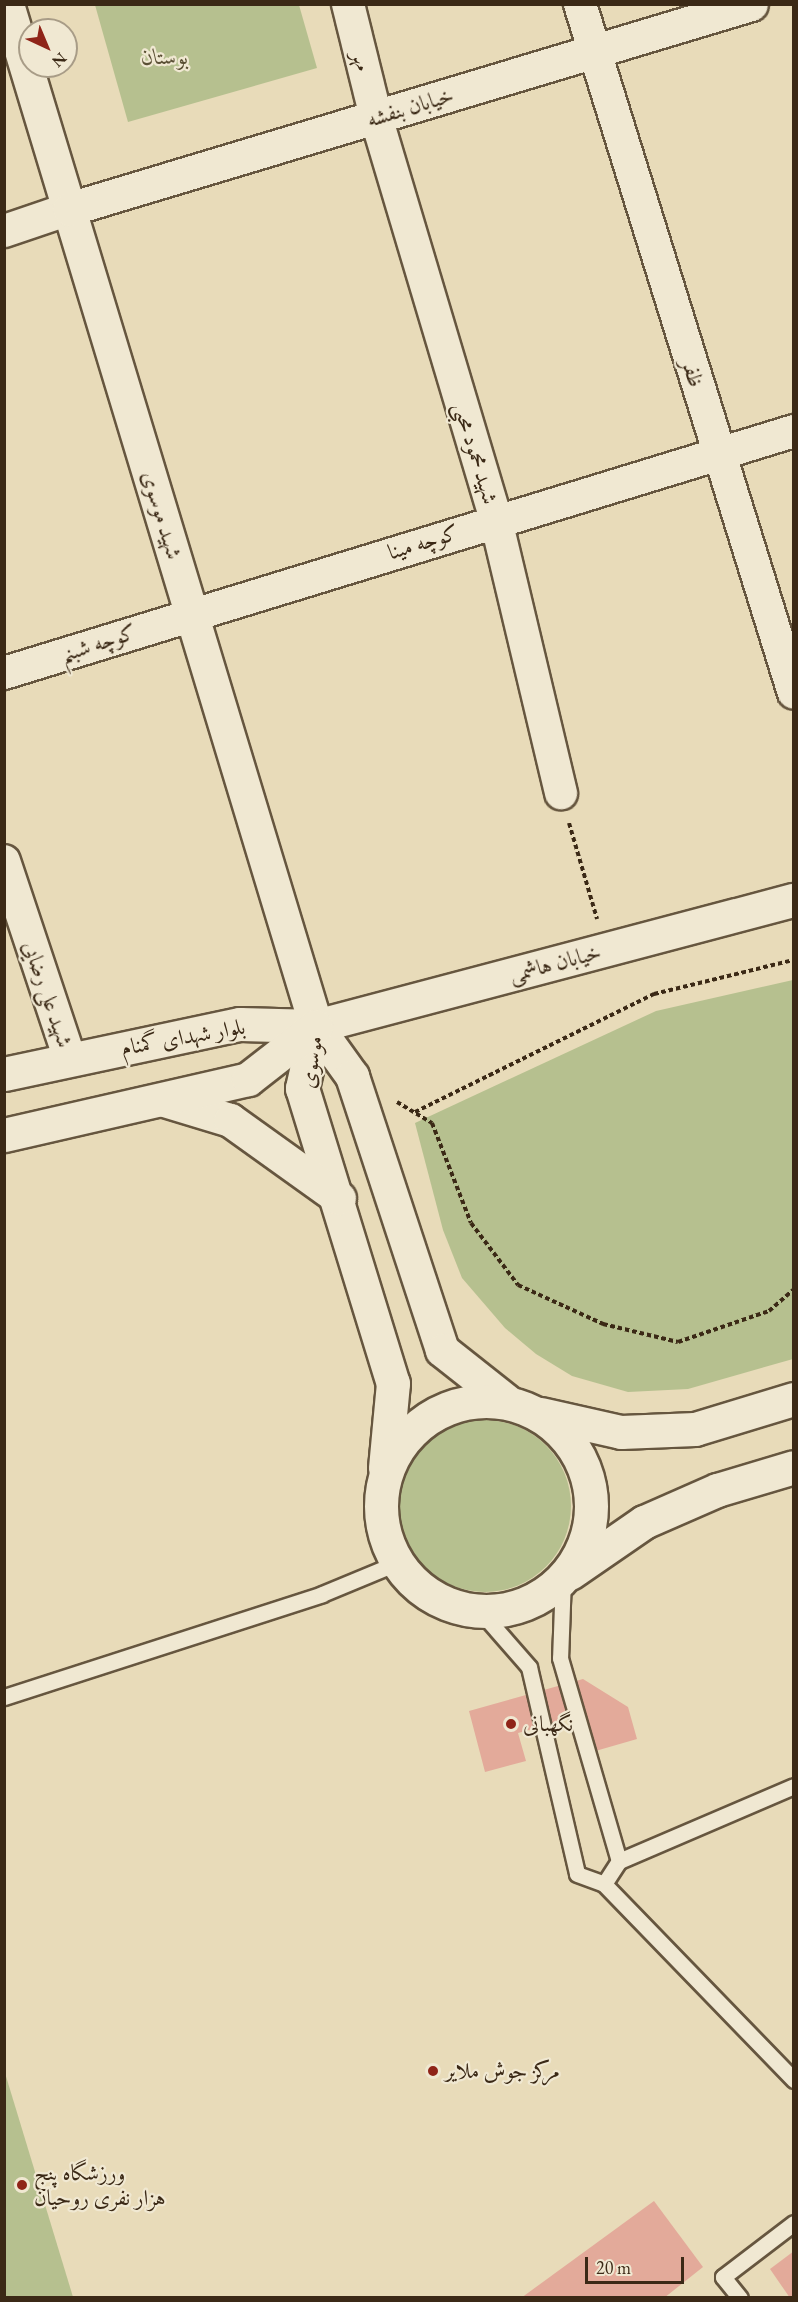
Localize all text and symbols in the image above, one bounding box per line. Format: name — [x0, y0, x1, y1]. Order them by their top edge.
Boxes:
north arrow — [18, 18, 78, 78]
park label: بوستان — [141, 44, 189, 70]
text: N — [48, 48, 71, 72]
street label: مهر — [347, 49, 377, 73]
street label: خیابان بنفشه — [363, 81, 457, 133]
street label: ظفر — [676, 356, 710, 390]
street label: شهید محمود محبی — [448, 399, 504, 507]
street label: شهید موسوی — [136, 468, 188, 562]
street label: کوچه مینا — [384, 519, 462, 565]
street label: کوچه شبنم — [57, 618, 139, 668]
street label: شهید علی رضایی — [17, 937, 79, 1051]
street label: خیابان هاشمی — [506, 938, 604, 988]
street label: بلوار شهدای گمنام — [119, 1013, 247, 1061]
street label: موسوی — [294, 1034, 328, 1090]
place label: نگهبانی — [523, 1711, 573, 1737]
marker: نگهبانی — [504, 1717, 518, 1731]
place label: مرکز جوش ملایر — [445, 2058, 560, 2084]
marker: مرکز جوش ملایر — [426, 2064, 440, 2078]
place label: ورزشگاه پنج هزار نفری روحیان — [34, 2159, 166, 2210]
marker: ورزشگاه پنج هزار نفری روحیان — [15, 2178, 29, 2192]
scale bar — [588, 2245, 687, 2283]
text: 20 m — [596, 2256, 631, 2279]

